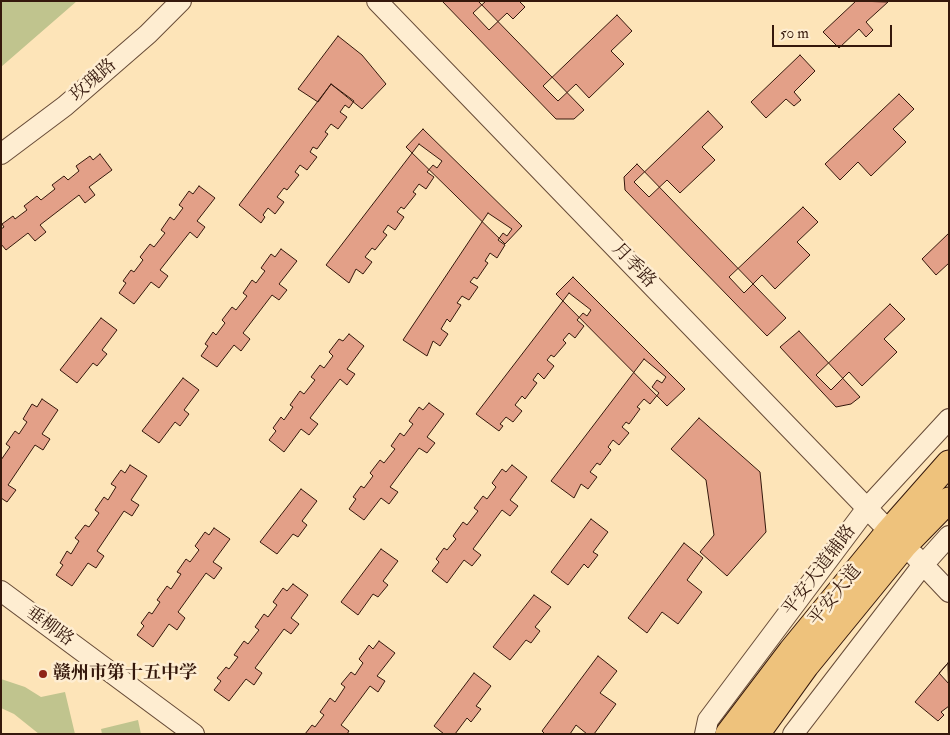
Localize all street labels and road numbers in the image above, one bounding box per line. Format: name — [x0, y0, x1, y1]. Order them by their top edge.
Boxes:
street label: 玫瑰路 — [67, 55, 121, 107]
street label: 月季路 — [606, 239, 660, 293]
street label: 平安大道辅路 — [779, 521, 861, 621]
street label: 平安大道 — [805, 561, 867, 631]
street label: 垂柳路 — [21, 602, 77, 652]

